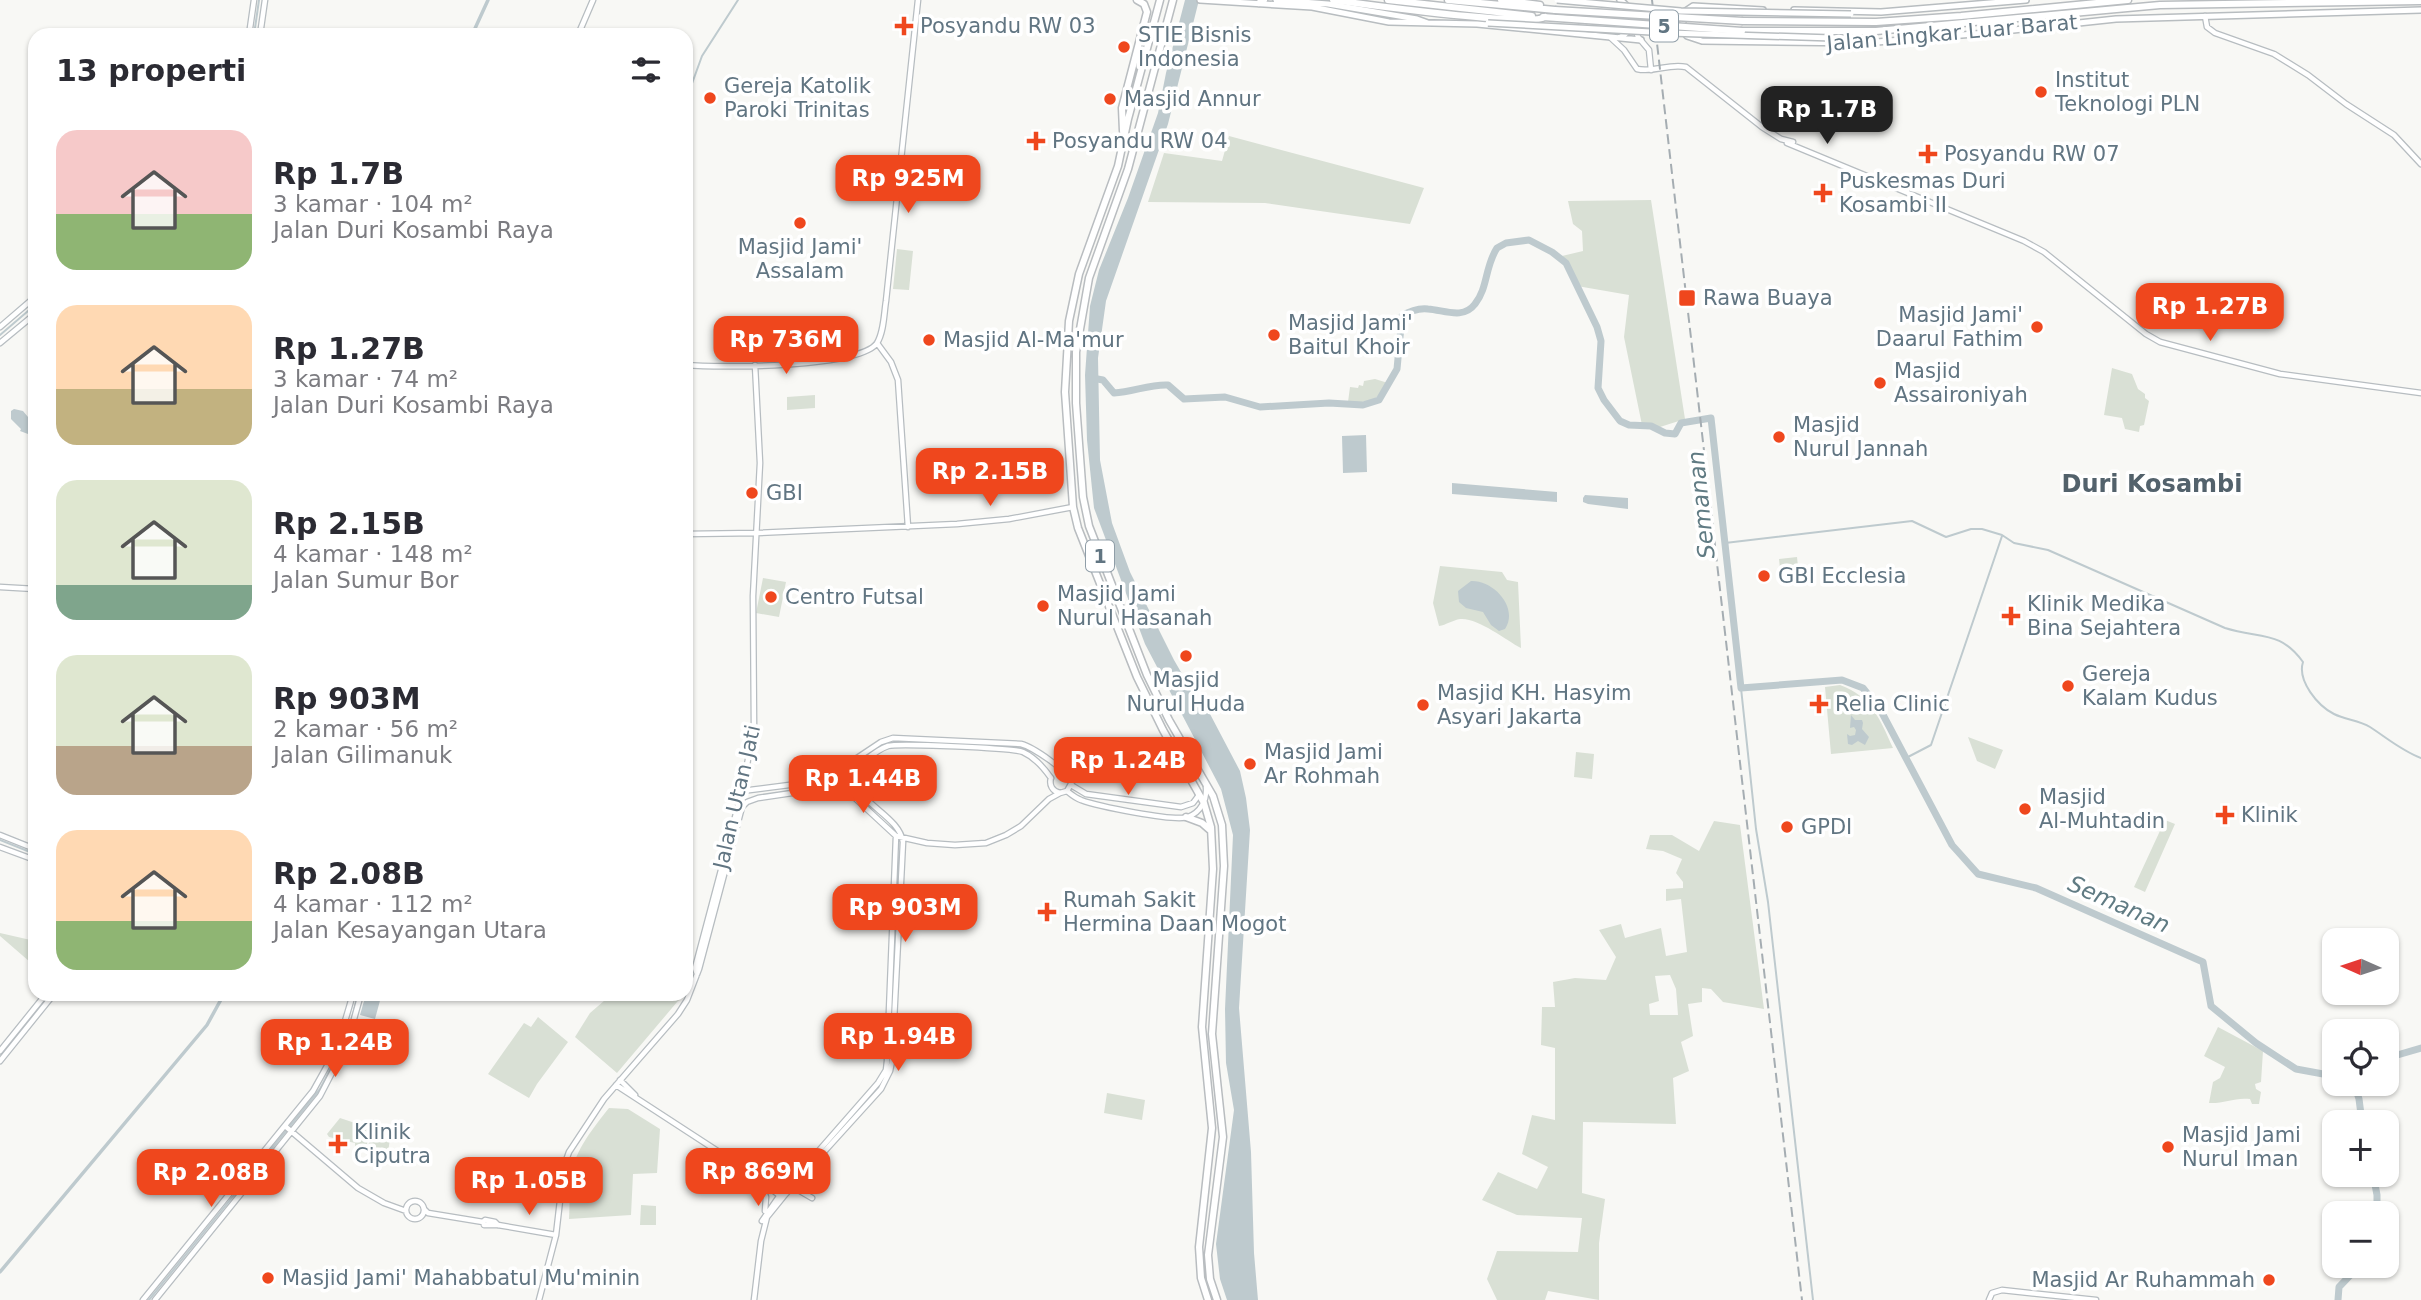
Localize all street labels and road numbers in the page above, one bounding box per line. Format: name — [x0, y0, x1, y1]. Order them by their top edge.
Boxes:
road number: 5 — [1650, 10, 1678, 42]
street label: Jalan Lingkar Luar Barat — [1824, 10, 2078, 56]
road number: 1 — [1086, 540, 1114, 572]
street label: Jalan Utan Jati — [708, 723, 765, 873]

